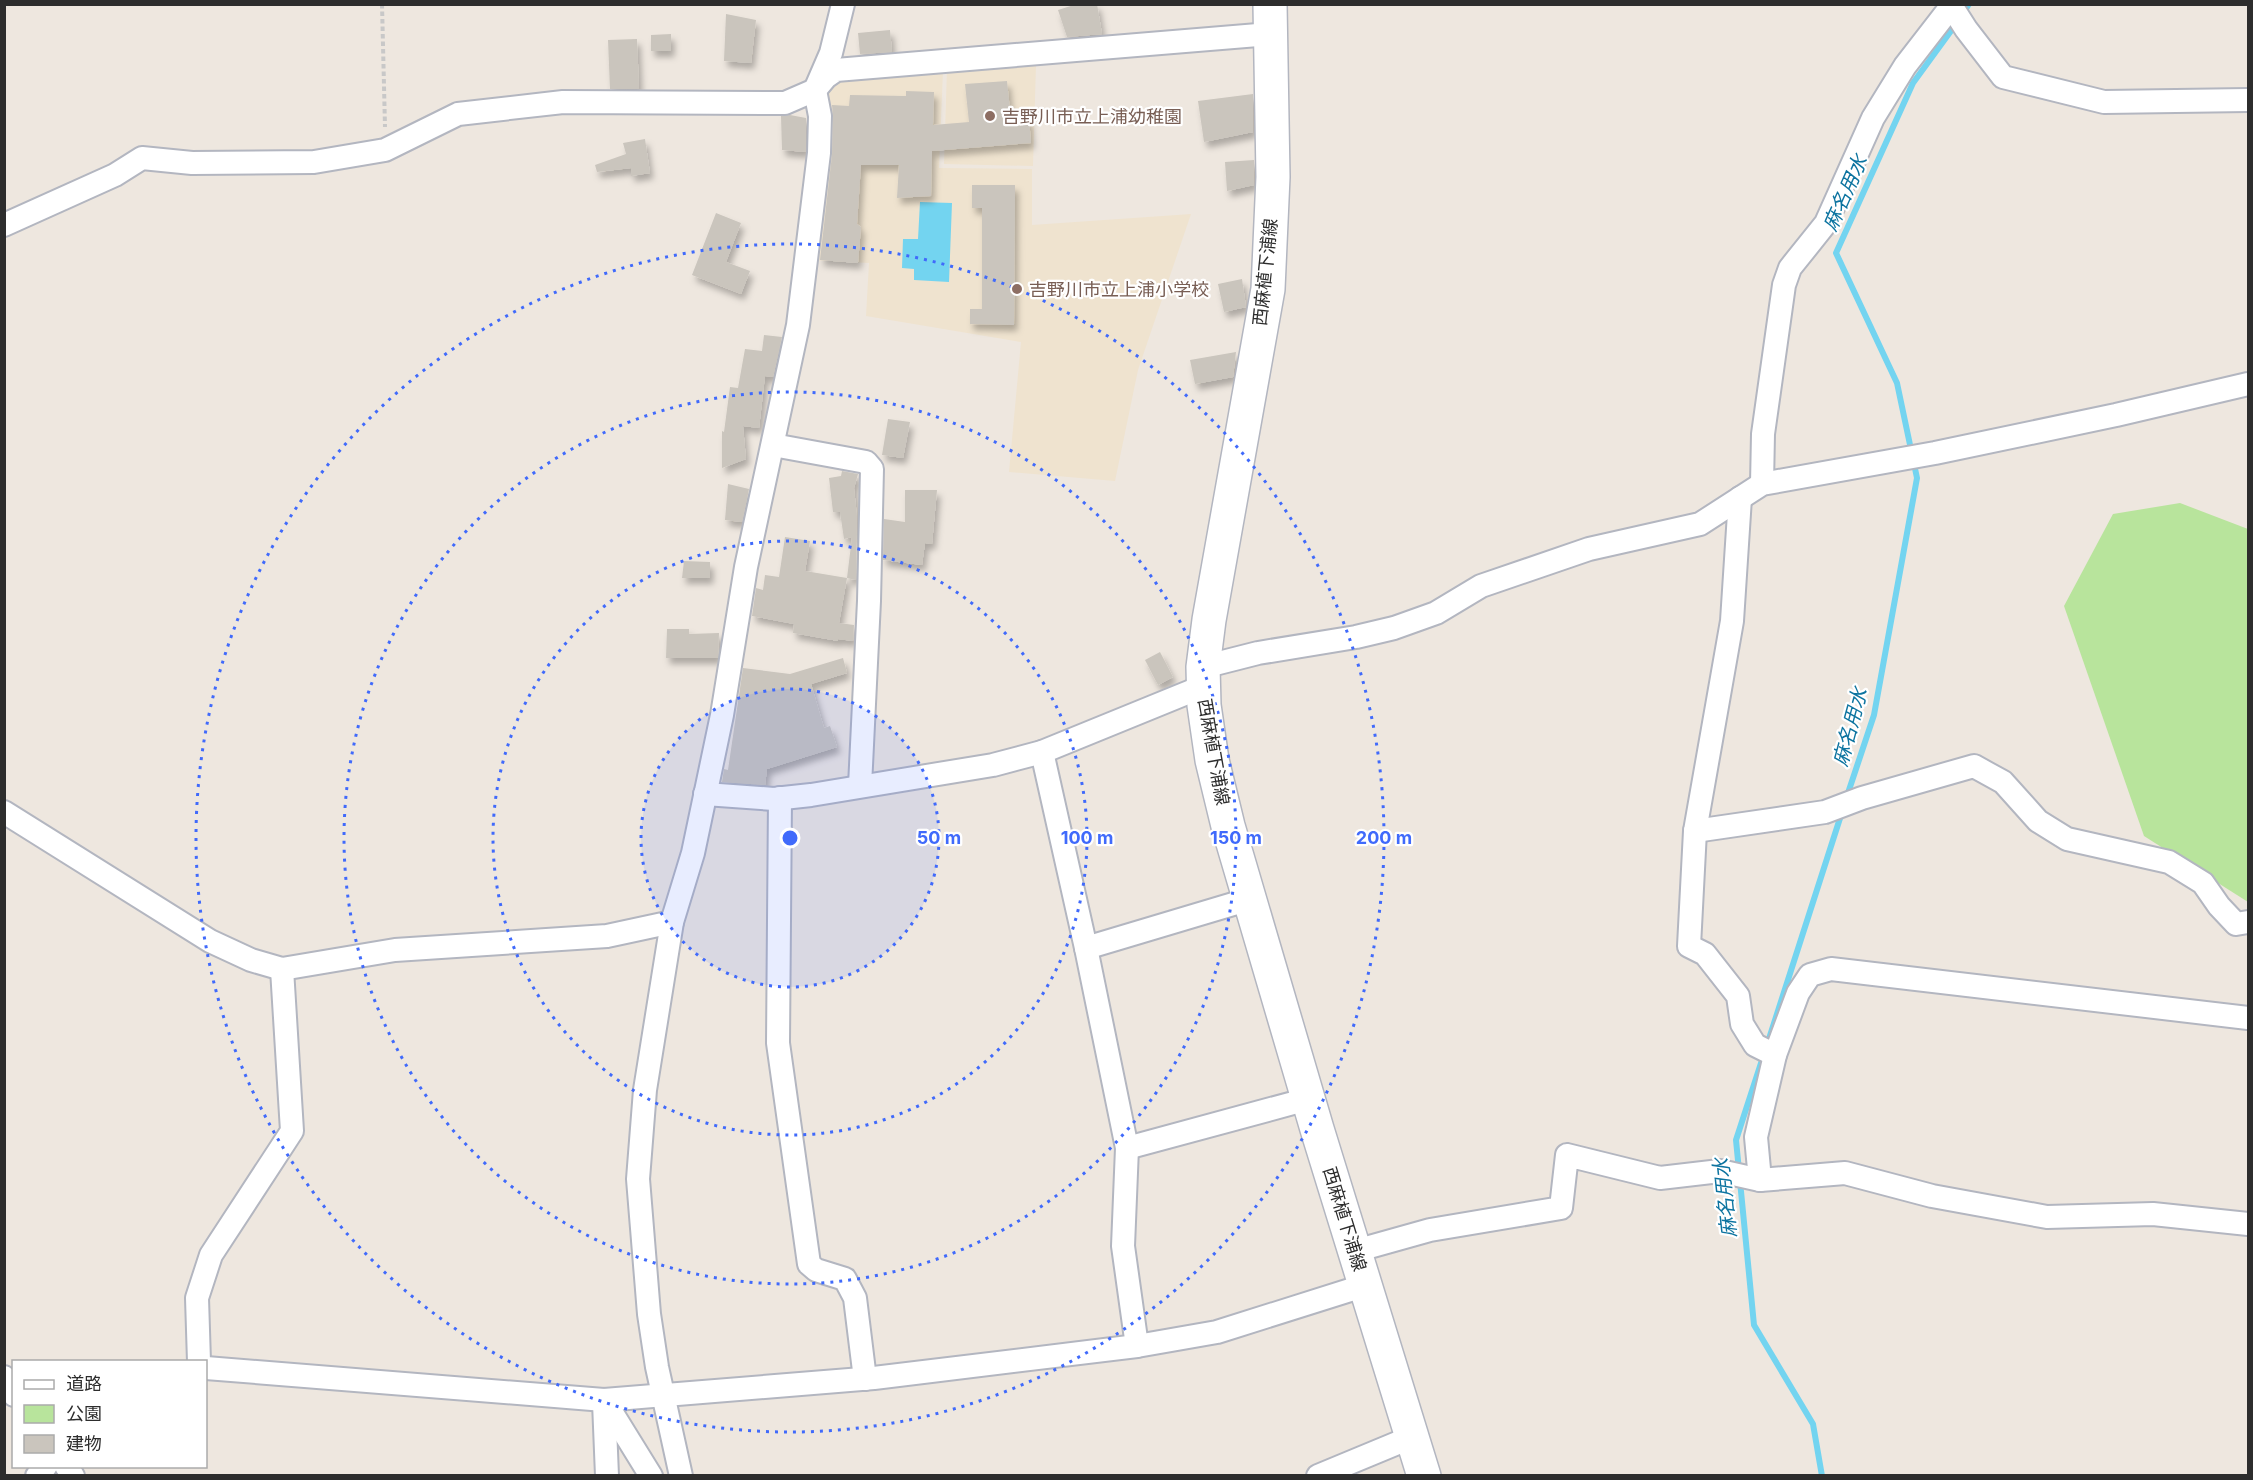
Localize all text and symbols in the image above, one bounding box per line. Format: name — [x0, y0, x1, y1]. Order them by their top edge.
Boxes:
place label: 吉野川市立上浦幼稚園 — [1002, 106, 1182, 127]
marker: 吉野川市立上浦幼稚園 — [983, 109, 997, 123]
water label: 麻名用水 — [1818, 150, 1873, 234]
street label: 西麻植下浦線 — [1249, 217, 1281, 327]
place label: 吉野川市立上浦小学校 — [1029, 279, 1209, 300]
marker: 吉野川市立上浦小学校 — [1010, 282, 1024, 296]
water label: 麻名用水 — [1828, 683, 1872, 769]
street label: 西麻植下浦線 — [1194, 697, 1234, 807]
text: 50 m — [917, 827, 961, 848]
text: 100 m — [1061, 827, 1113, 848]
text: 150 m — [1210, 827, 1262, 848]
text: 200 m — [1356, 827, 1412, 848]
centre of rings — [780, 828, 800, 848]
water label: 麻名用水 — [1709, 1155, 1741, 1239]
street label: 西麻植下浦線 — [1319, 1164, 1371, 1274]
legend — [12, 1360, 207, 1468]
text: 道路 — [66, 1373, 102, 1394]
text: 公園 — [66, 1403, 102, 1424]
text: 建物 — [66, 1433, 102, 1454]

